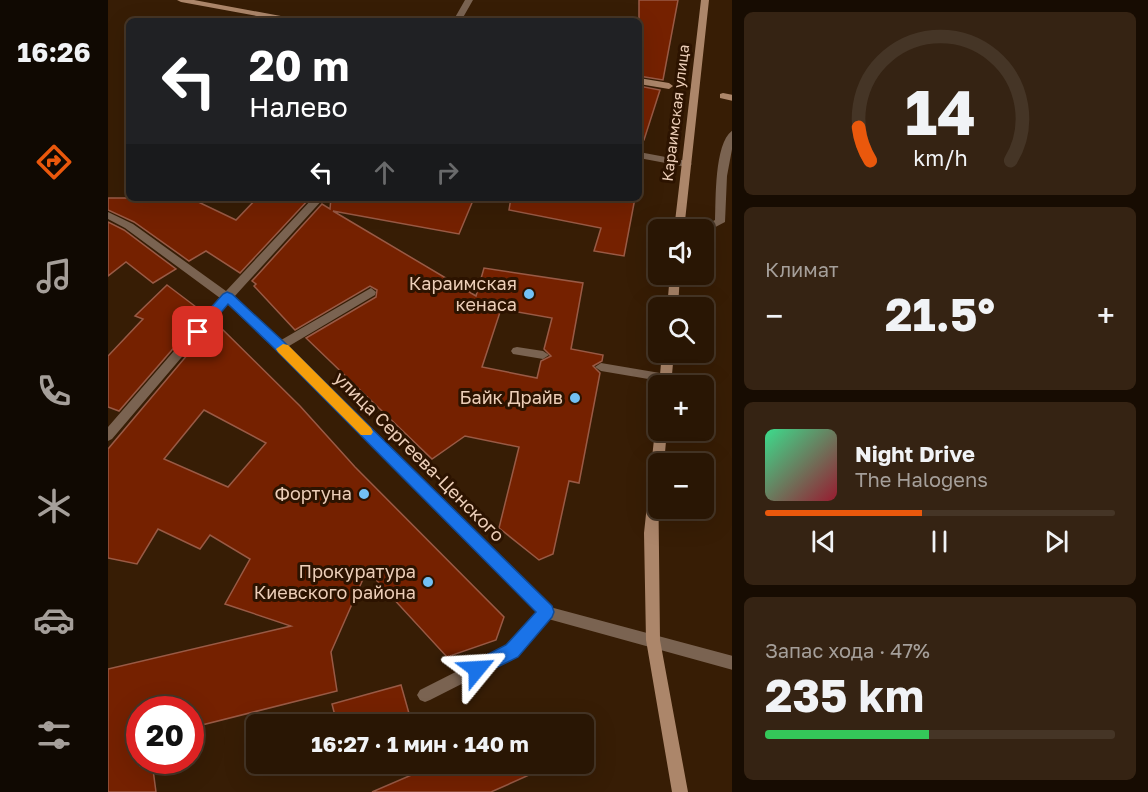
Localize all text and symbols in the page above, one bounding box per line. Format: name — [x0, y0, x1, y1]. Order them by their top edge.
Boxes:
text: 16:26 — [17, 36, 91, 68]
text: 20 m — [249, 40, 349, 90]
icon: left — [150, 42, 228, 120]
street label: Караимская улица — [658, 43, 692, 182]
text: 14 — [904, 74, 976, 149]
text: Налево — [249, 91, 348, 123]
icon: directions — [33, 141, 75, 183]
text: km/h — [913, 145, 967, 171]
icon: left — [305, 156, 338, 189]
icon: ahead — [368, 156, 401, 189]
icon: right — [431, 156, 464, 189]
map controls — [648, 219, 714, 519]
button: sound — [648, 219, 714, 285]
icon: music — [33, 255, 75, 297]
text: Климат — [765, 257, 839, 281]
place label: Караимская кенаса — [409, 272, 517, 315]
marker: Караимская кенаса — [522, 287, 536, 301]
text: 21.5° — [885, 287, 995, 341]
text: − — [765, 296, 783, 335]
text: + — [1097, 296, 1115, 335]
button: search — [648, 297, 714, 363]
pin — [172, 306, 223, 357]
icon: arrive — [181, 315, 214, 348]
street label: улица Сергеева-Ценского — [330, 367, 509, 546]
icon: phone — [33, 370, 75, 412]
button: + — [648, 375, 714, 441]
place label: Байк Драйв — [460, 386, 563, 408]
marker: Байк Драйв — [568, 391, 582, 405]
text: Night Drive — [855, 440, 975, 467]
button: − — [648, 453, 714, 519]
text: The Halogens — [855, 467, 988, 491]
place label: Фортуна — [274, 482, 352, 504]
icon: climate — [33, 485, 75, 527]
marker: Фортуна — [357, 487, 371, 501]
icon: previous — [807, 525, 840, 558]
icon: pause — [923, 525, 956, 558]
icon: next — [1040, 525, 1073, 558]
place label: Прокуратура Киевского района — [254, 560, 416, 603]
marker: Прокуратура Киевского района — [421, 575, 435, 589]
icon: car — [33, 599, 75, 641]
position arrow — [445, 637, 509, 701]
text: Запас хода · 47% — [765, 638, 930, 662]
text: 235 km — [765, 668, 924, 722]
speed limit sign: 20 — [126, 696, 204, 774]
icon: filters — [33, 714, 75, 756]
text: 16:27 · 1 мин · 140 m — [311, 730, 529, 757]

